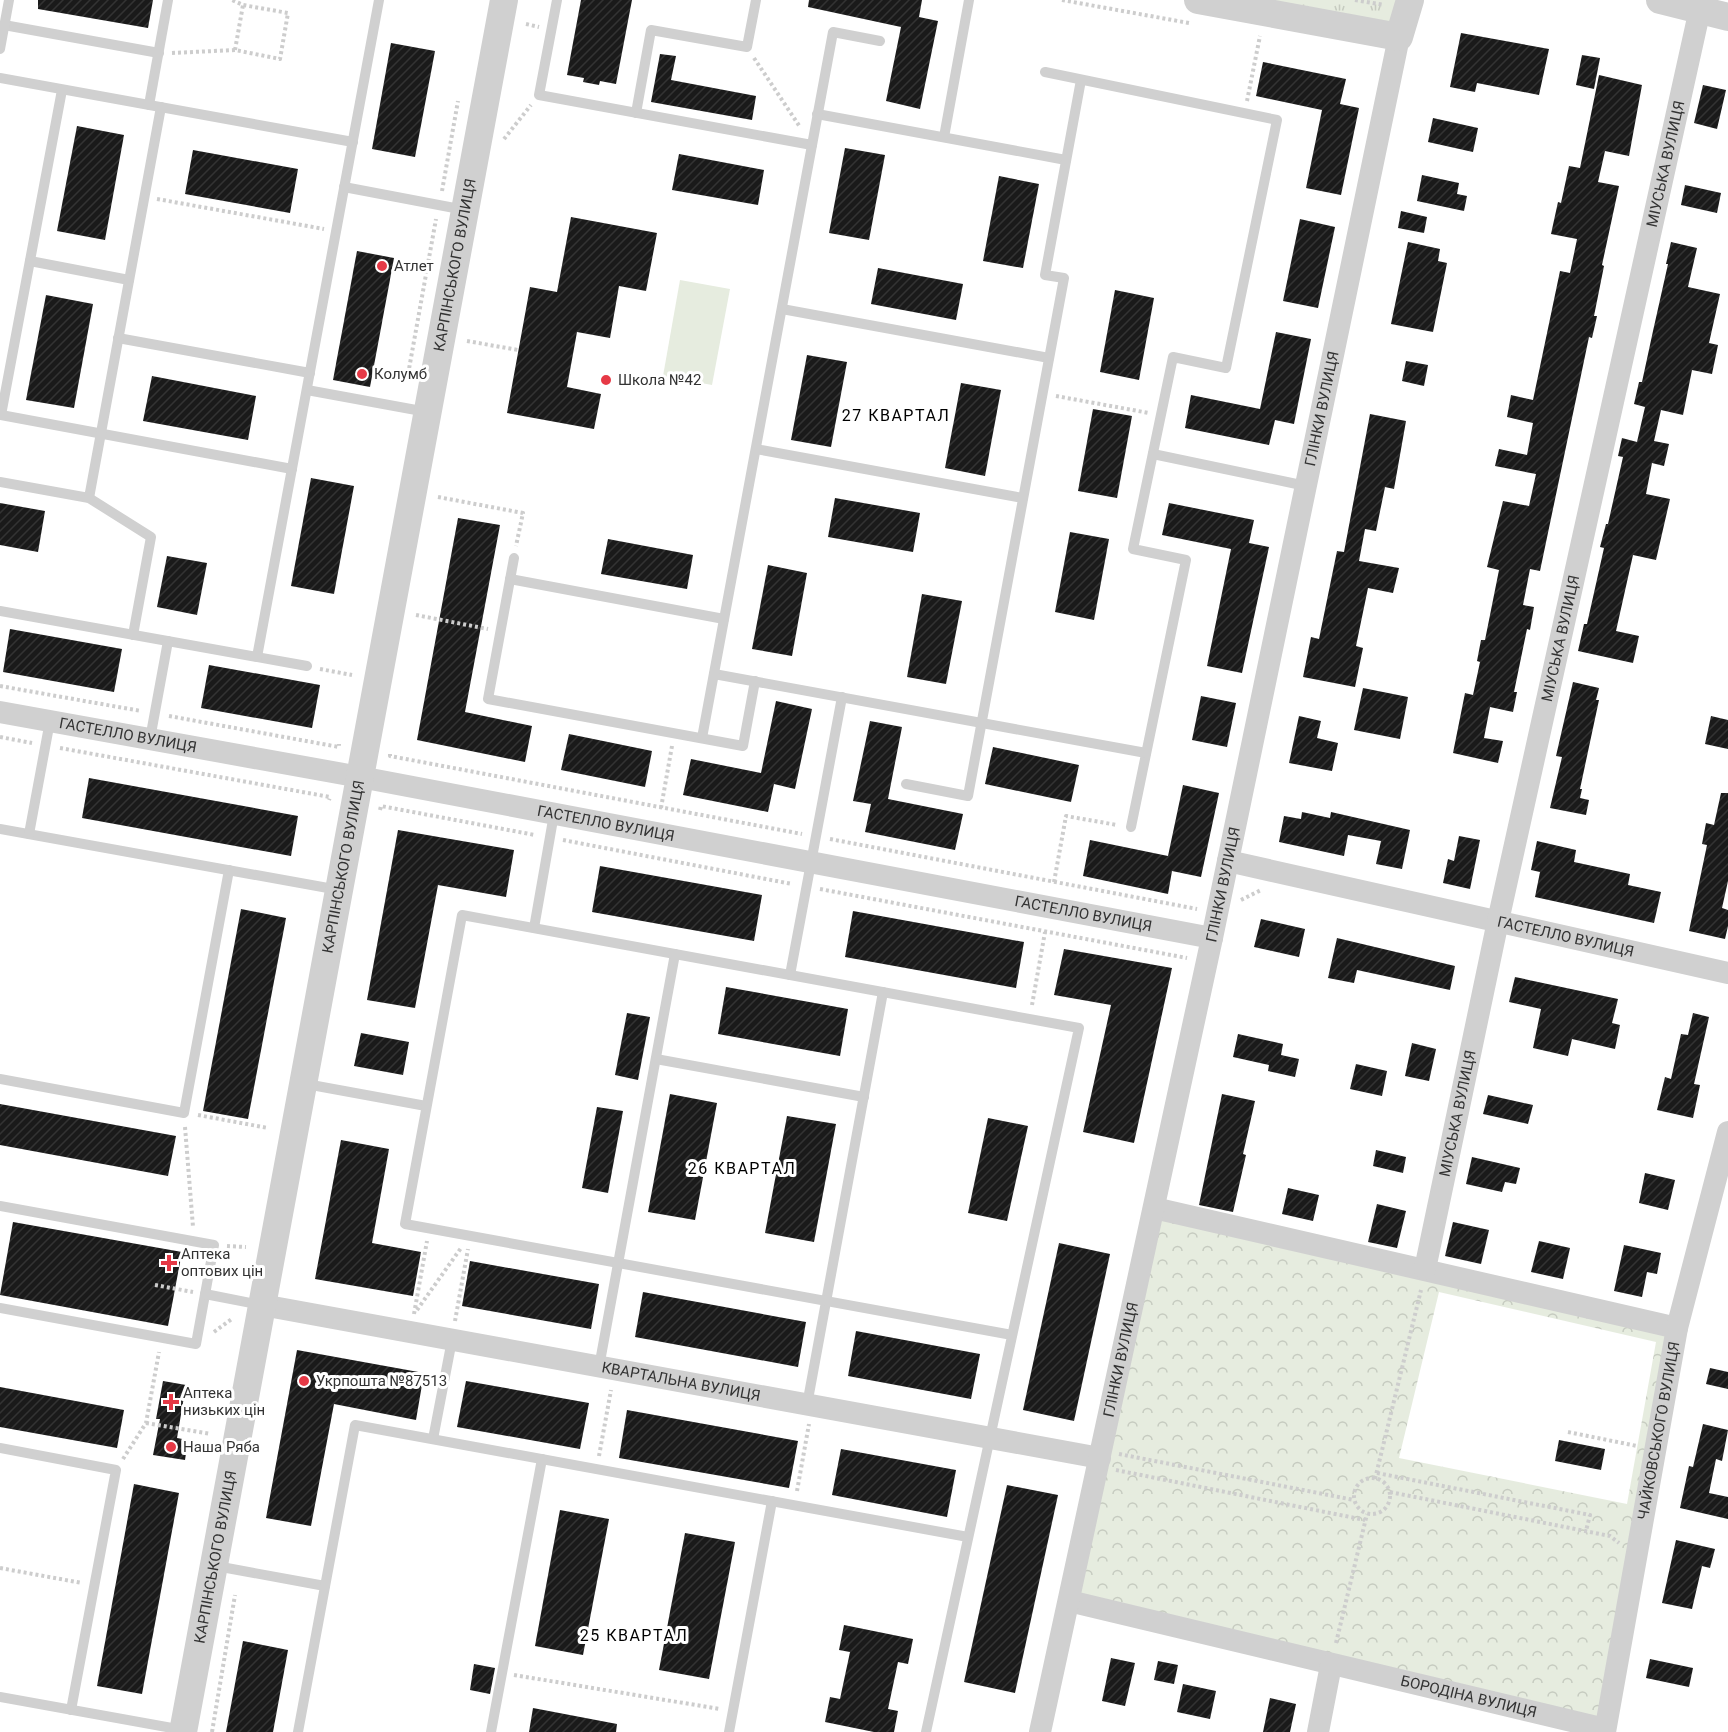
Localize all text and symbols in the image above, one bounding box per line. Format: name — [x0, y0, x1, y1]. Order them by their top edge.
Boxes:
street label: МІУСЬКА ВУЛИЦЯ — [1643, 99, 1688, 229]
street label: КАРПІНСЬКОГО ВУЛИЦЯ — [430, 177, 480, 353]
place label: Атлет — [394, 257, 434, 275]
marker: Атлет — [375, 259, 389, 273]
street label: ГЛІНКИ ВУЛИЦЯ — [1301, 349, 1343, 468]
place label: Колумб — [374, 365, 427, 383]
marker: Колумб — [355, 367, 369, 381]
place label: Школа №42 — [618, 371, 701, 389]
marker: Школа №42 — [599, 373, 613, 387]
district label: 27 КВАРТАЛ — [842, 406, 950, 425]
street label: МІУСЬКА ВУЛИЦЯ — [1538, 573, 1583, 703]
street label: ГАСТЕЛЛО ВУЛИЦЯ — [58, 714, 198, 756]
street label: КАРПІНСЬКОГО ВУЛИЦЯ — [319, 779, 368, 955]
street label: ГАСТЕЛЛО ВУЛИЦЯ — [536, 802, 676, 845]
street label: ГЛІНКИ ВУЛИЦЯ — [1202, 825, 1244, 944]
street label: ГАСТЕЛЛО ВУЛИЦЯ — [1013, 892, 1153, 935]
street label: ГАСТЕЛЛО ВУЛИЦЯ — [1496, 913, 1636, 961]
street label: МІУСЬКА ВУЛИЦЯ — [1436, 1048, 1480, 1178]
district label: 26 КВАРТАЛ — [688, 1159, 796, 1178]
place label: Аптека оптових цін — [181, 1245, 263, 1280]
marker: Аптека оптових цін — [162, 1256, 176, 1270]
street label: ГЛІНКИ ВУЛИЦЯ — [1099, 1300, 1142, 1419]
street label: ЧАЙКОВСЬКОГО ВУЛИЦЯ — [1634, 1340, 1683, 1521]
street label: КВАРТАЛЬНА ВУЛИЦЯ — [600, 1358, 762, 1405]
place label: Укрпошта №87513 — [316, 1372, 447, 1390]
marker: Укрпошта №87513 — [297, 1374, 311, 1388]
place label: Аптека низьких цін — [183, 1384, 265, 1419]
marker: Аптека низьких цін — [164, 1395, 178, 1409]
place label: Наша Ряба — [183, 1438, 260, 1456]
marker: Наша Ряба — [164, 1440, 178, 1454]
street label: КАРПІНСЬКОГО ВУЛИЦЯ — [191, 1469, 240, 1645]
district label: 25 КВАРТАЛ — [580, 1626, 688, 1645]
street label: БОРОДІНА ВУЛИЦЯ — [1399, 1672, 1539, 1721]

